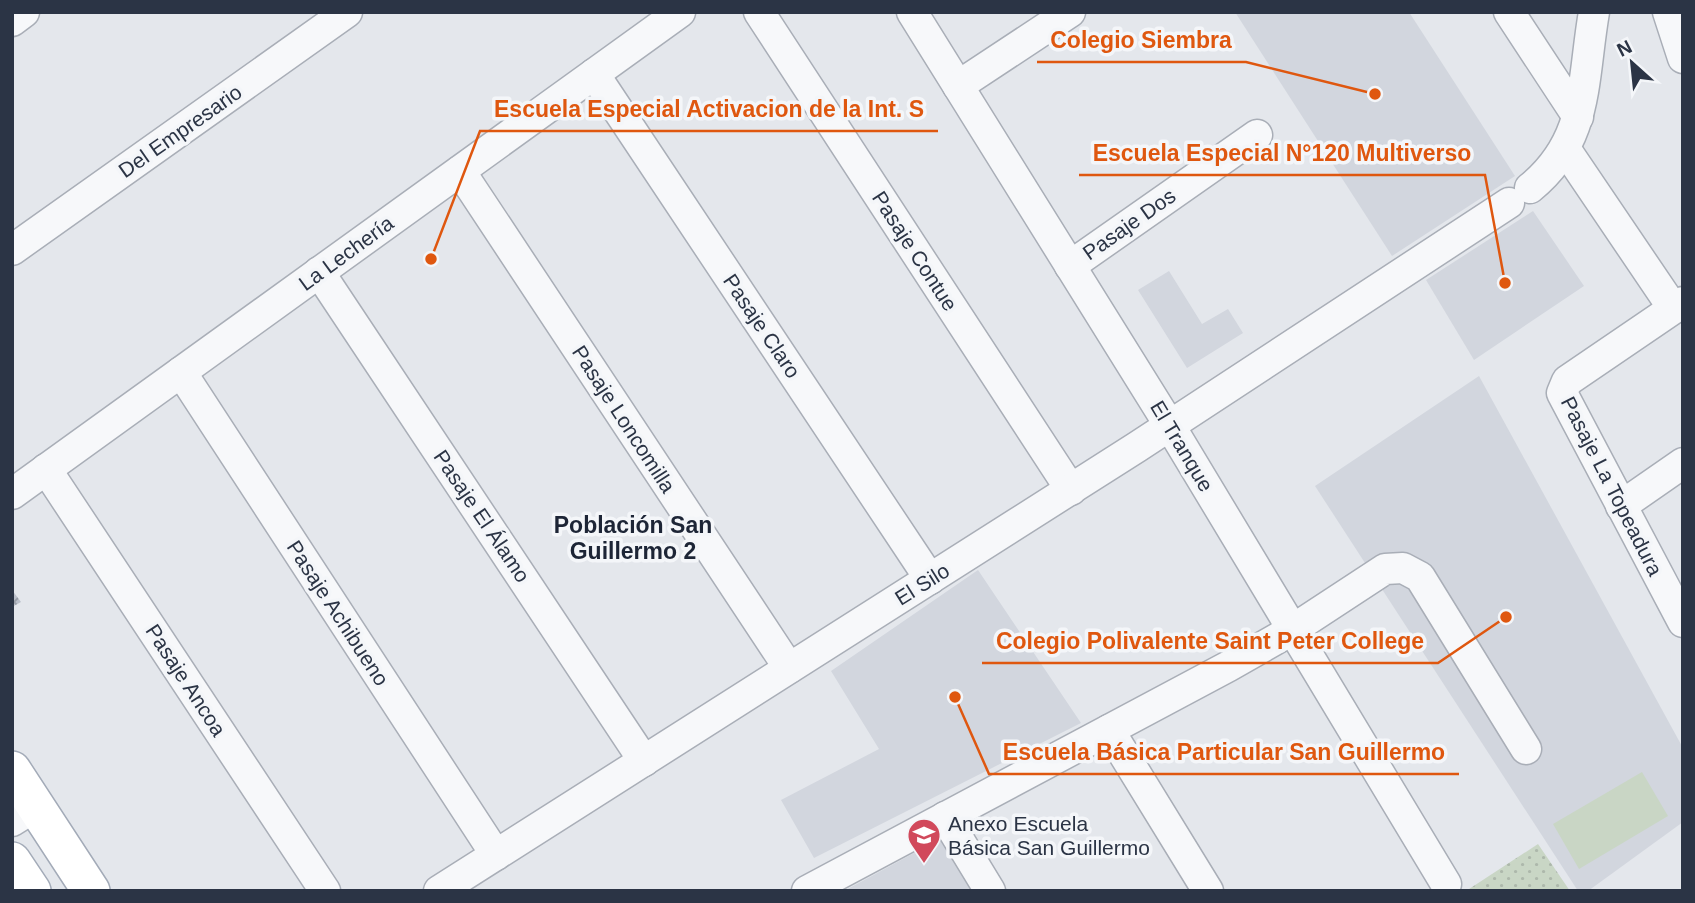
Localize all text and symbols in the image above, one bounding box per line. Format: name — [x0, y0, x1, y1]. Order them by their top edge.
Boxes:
callout: Colegio Siembra — [1037, 18, 1246, 62]
text: Colegio Siembra — [1050, 27, 1232, 53]
north arrow — [1597, 28, 1667, 98]
text: N — [1614, 36, 1635, 61]
street label: Del Empresario — [114, 80, 246, 182]
callout: Escuela Especial Activacion de la Int. S — [480, 87, 938, 131]
text: Escuela Especial Activacion de la Int. S — [494, 96, 924, 122]
callout: Escuela Especial N°120 Multiverso — [1079, 131, 1485, 175]
text: Escuela Especial N°120 Multiverso — [1093, 140, 1471, 166]
street label: Pasaje Dos — [1078, 184, 1180, 264]
street label: Pasaje Contue — [868, 187, 962, 315]
street label: La Lechería — [294, 211, 398, 295]
street label: Pasaje Claro — [719, 270, 805, 382]
street label: Pasaje Loncomilla — [568, 341, 680, 497]
street label: Pasaje La Topeadura — [1557, 393, 1667, 580]
street label: El Tranque — [1146, 397, 1218, 495]
street label: Pasaje El Álamo — [429, 446, 535, 586]
district label: Población San Guillermo 2 — [554, 512, 712, 564]
street label: Pasaje Achibueno — [283, 536, 393, 690]
street label: El Silo — [891, 558, 953, 610]
callout: Colegio Polivalente Saint Peter College — [982, 619, 1438, 663]
street label: Pasaje Ancoa — [141, 620, 231, 740]
text: Colegio Polivalente Saint Peter College — [996, 628, 1424, 654]
callout: Escuela Básica Particular San Guillermo — [989, 730, 1459, 774]
text: Escuela Básica Particular San Guillermo — [1003, 739, 1445, 765]
place label: Anexo Escuela Básica San Guillermo — [948, 812, 1150, 859]
school or university icon: Anexo Escuela Básica San Guillermo — [905, 816, 943, 865]

